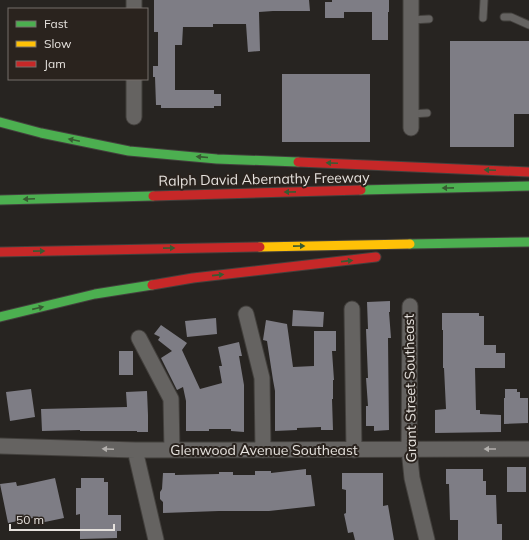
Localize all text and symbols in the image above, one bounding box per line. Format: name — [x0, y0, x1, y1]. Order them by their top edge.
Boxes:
legend — [8, 8, 148, 80]
text: Fast — [44, 16, 68, 31]
text: Slow — [44, 36, 72, 51]
text: Jam — [44, 56, 66, 71]
one-way arrow — [68, 136, 80, 142]
one-way arrow — [196, 154, 208, 161]
one-way arrow — [326, 160, 338, 167]
one-way arrow — [483, 167, 496, 173]
street label: Ralph David Abernathy Freeway — [158, 168, 370, 190]
one-way arrow — [441, 185, 454, 191]
one-way arrow — [283, 189, 296, 195]
one-way arrow — [22, 196, 35, 202]
one-way arrow — [293, 243, 306, 249]
one-way arrow — [163, 245, 175, 252]
one-way arrow — [33, 248, 46, 254]
one-way arrow — [341, 257, 353, 264]
one-way arrow — [212, 272, 224, 278]
one-way arrow — [32, 304, 44, 310]
street label: Grant Street Southeast — [400, 314, 420, 462]
street label: Glenwood Avenue Southeast — [170, 441, 358, 459]
one-way arrow — [101, 446, 114, 452]
one-way arrow — [483, 446, 496, 452]
scale bar — [10, 506, 114, 532]
text: 50 m — [16, 512, 44, 527]

